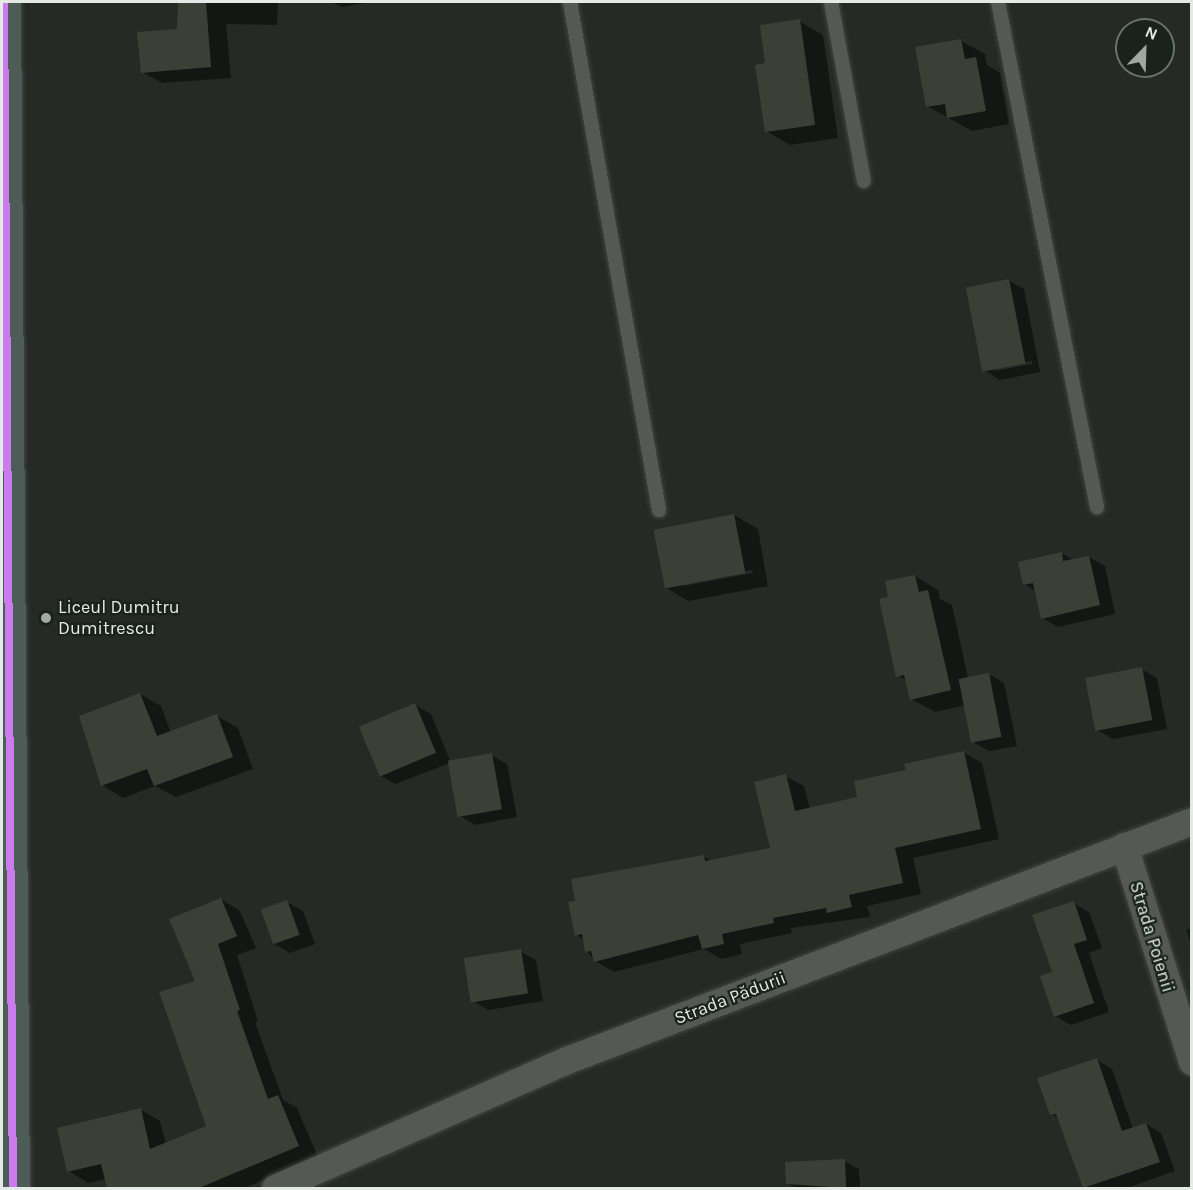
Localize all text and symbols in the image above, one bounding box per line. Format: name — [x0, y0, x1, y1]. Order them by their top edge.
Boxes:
north arrow — [1115, 18, 1175, 78]
text: N — [1142, 22, 1160, 44]
place label: Liceul Dumitru Dumitrescu — [58, 597, 180, 640]
marker: Liceul Dumitru Dumitrescu — [39, 611, 53, 625]
street label: Strada Poienii — [1125, 879, 1179, 995]
street label: Strada Pădurii — [671, 967, 789, 1029]

